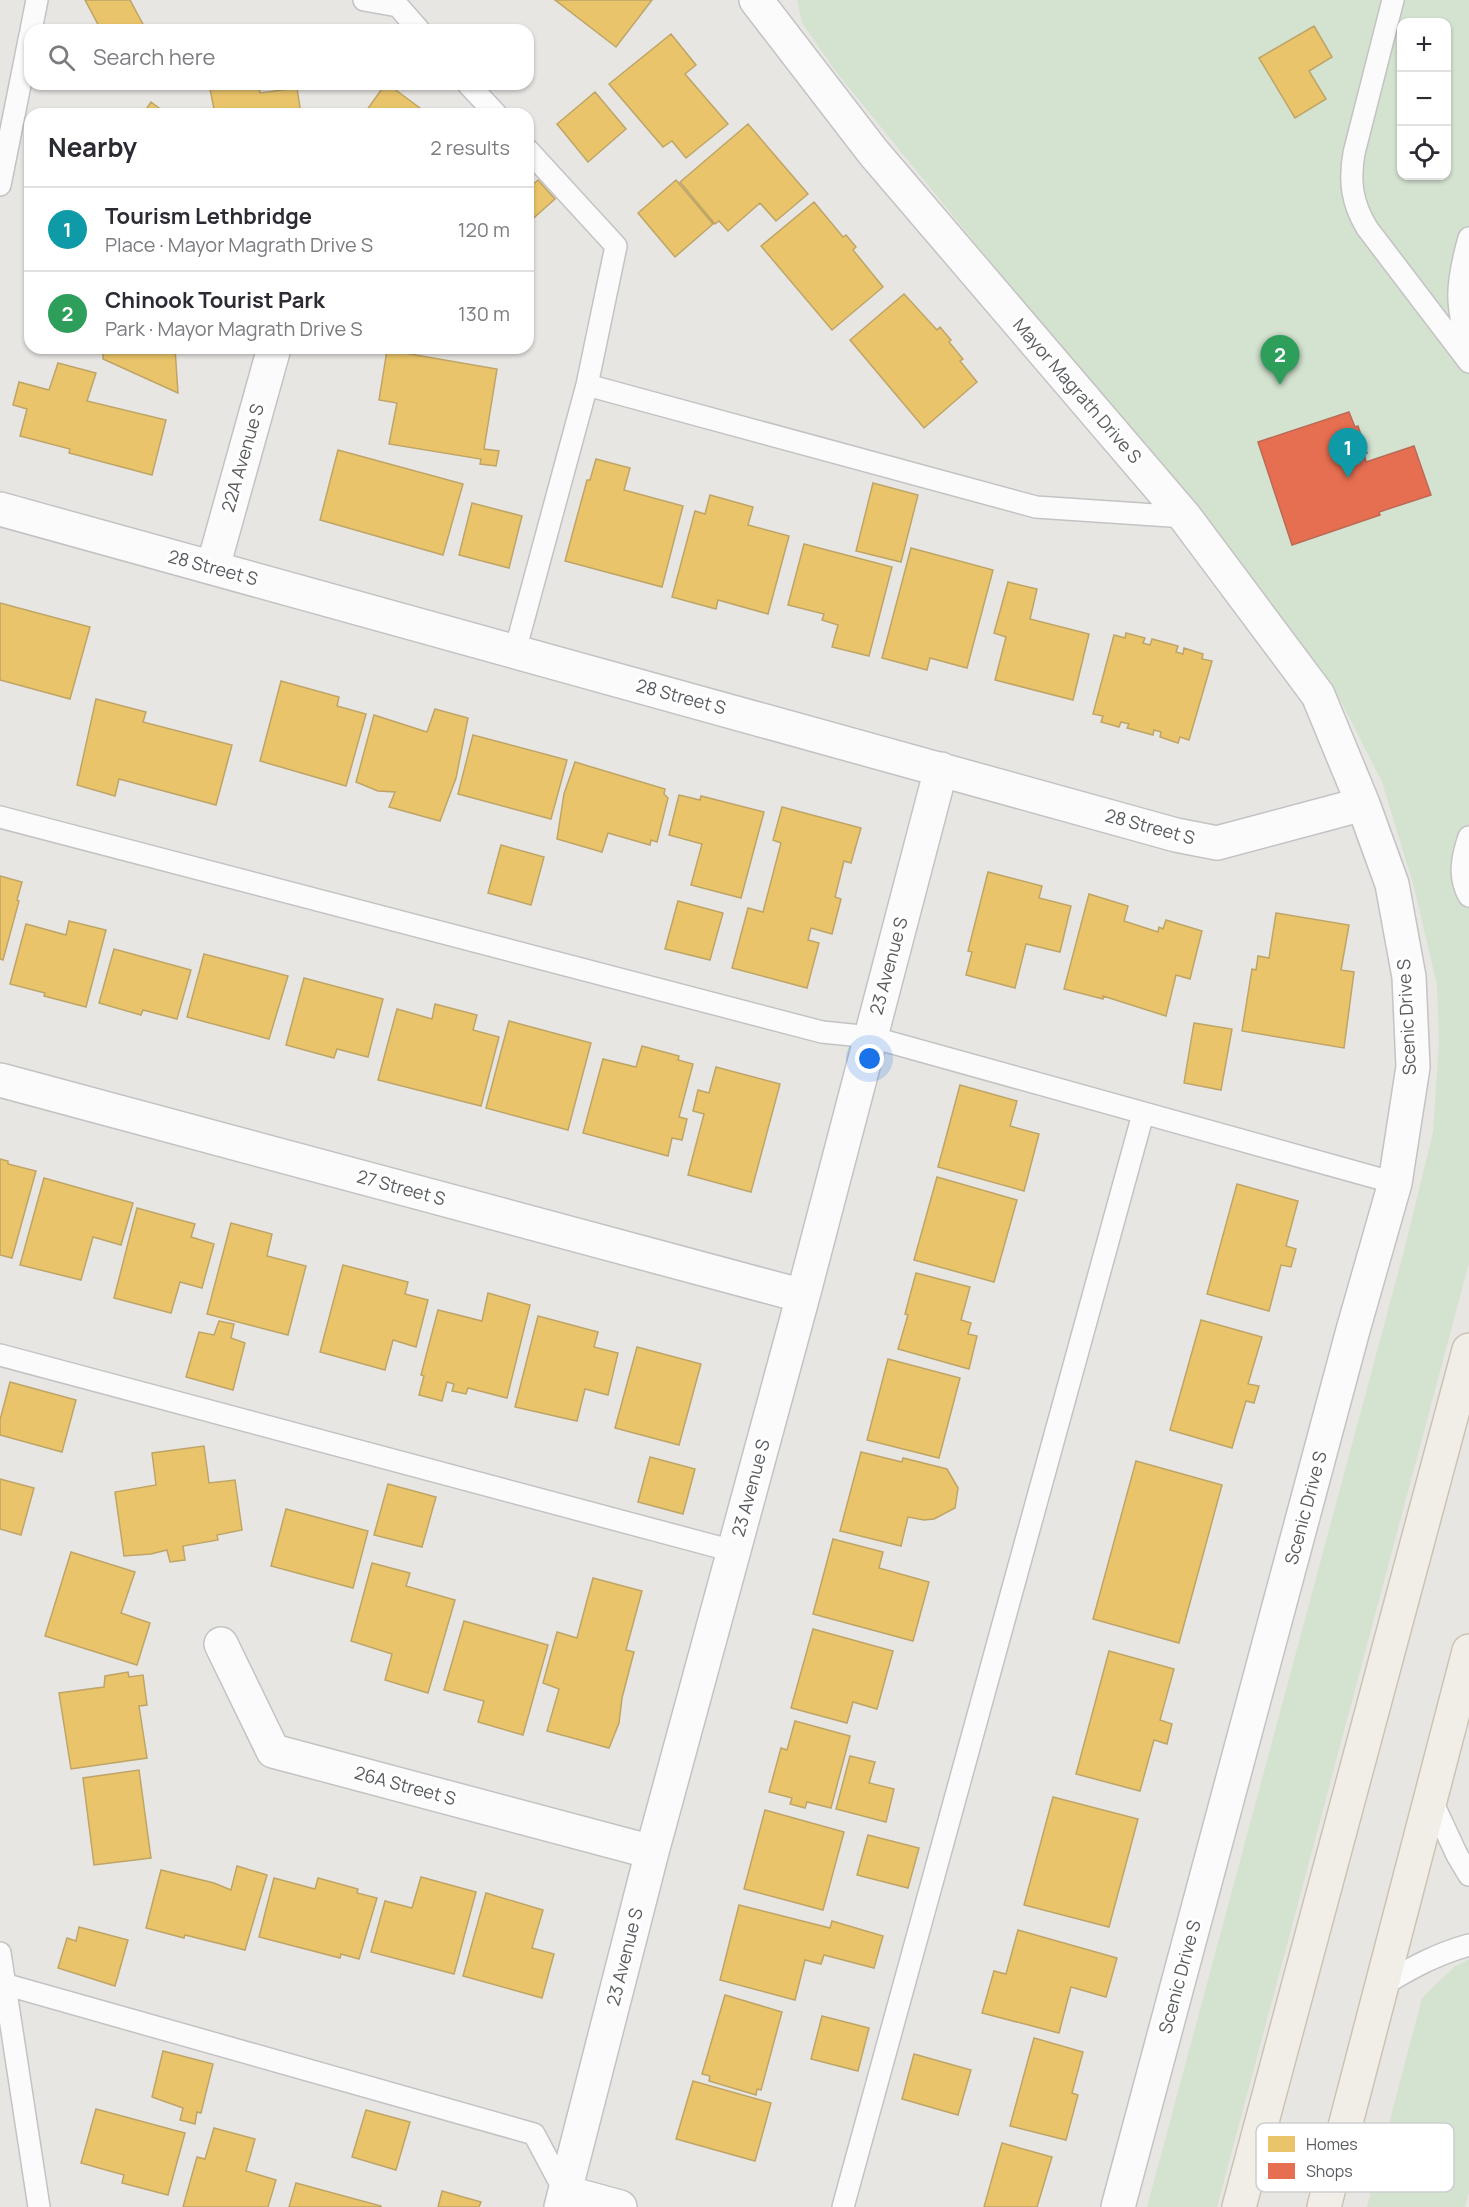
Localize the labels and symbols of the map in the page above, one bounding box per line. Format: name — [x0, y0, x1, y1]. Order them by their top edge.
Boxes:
street label: Mayor Magrath Drive S — [1008, 313, 1147, 468]
pin: 2 — [1260, 336, 1300, 385]
street label: 22A Avenue S — [215, 401, 269, 515]
pin: 1 — [1328, 428, 1368, 478]
street label: 28 Street S — [166, 544, 261, 591]
street label: 28 Street S — [634, 673, 729, 720]
street label: 28 Street S — [1103, 803, 1198, 850]
street label: 23 Avenue S — [863, 914, 913, 1017]
street label: Scenic Drive S — [1391, 958, 1421, 1076]
your location — [855, 1044, 884, 1073]
street label: 27 Street S — [354, 1164, 448, 1210]
street label: 23 Avenue S — [725, 1436, 775, 1539]
street label: Scenic Drive S — [1278, 1448, 1332, 1567]
street label: 26A Street S — [352, 1760, 459, 1810]
street label: 23 Avenue S — [600, 1905, 648, 2008]
street label: Scenic Drive S — [1152, 1917, 1206, 2036]
legend — [1256, 2123, 1454, 2192]
text: Homes — [1306, 2133, 1358, 2155]
text: Shops — [1306, 2160, 1353, 2182]

